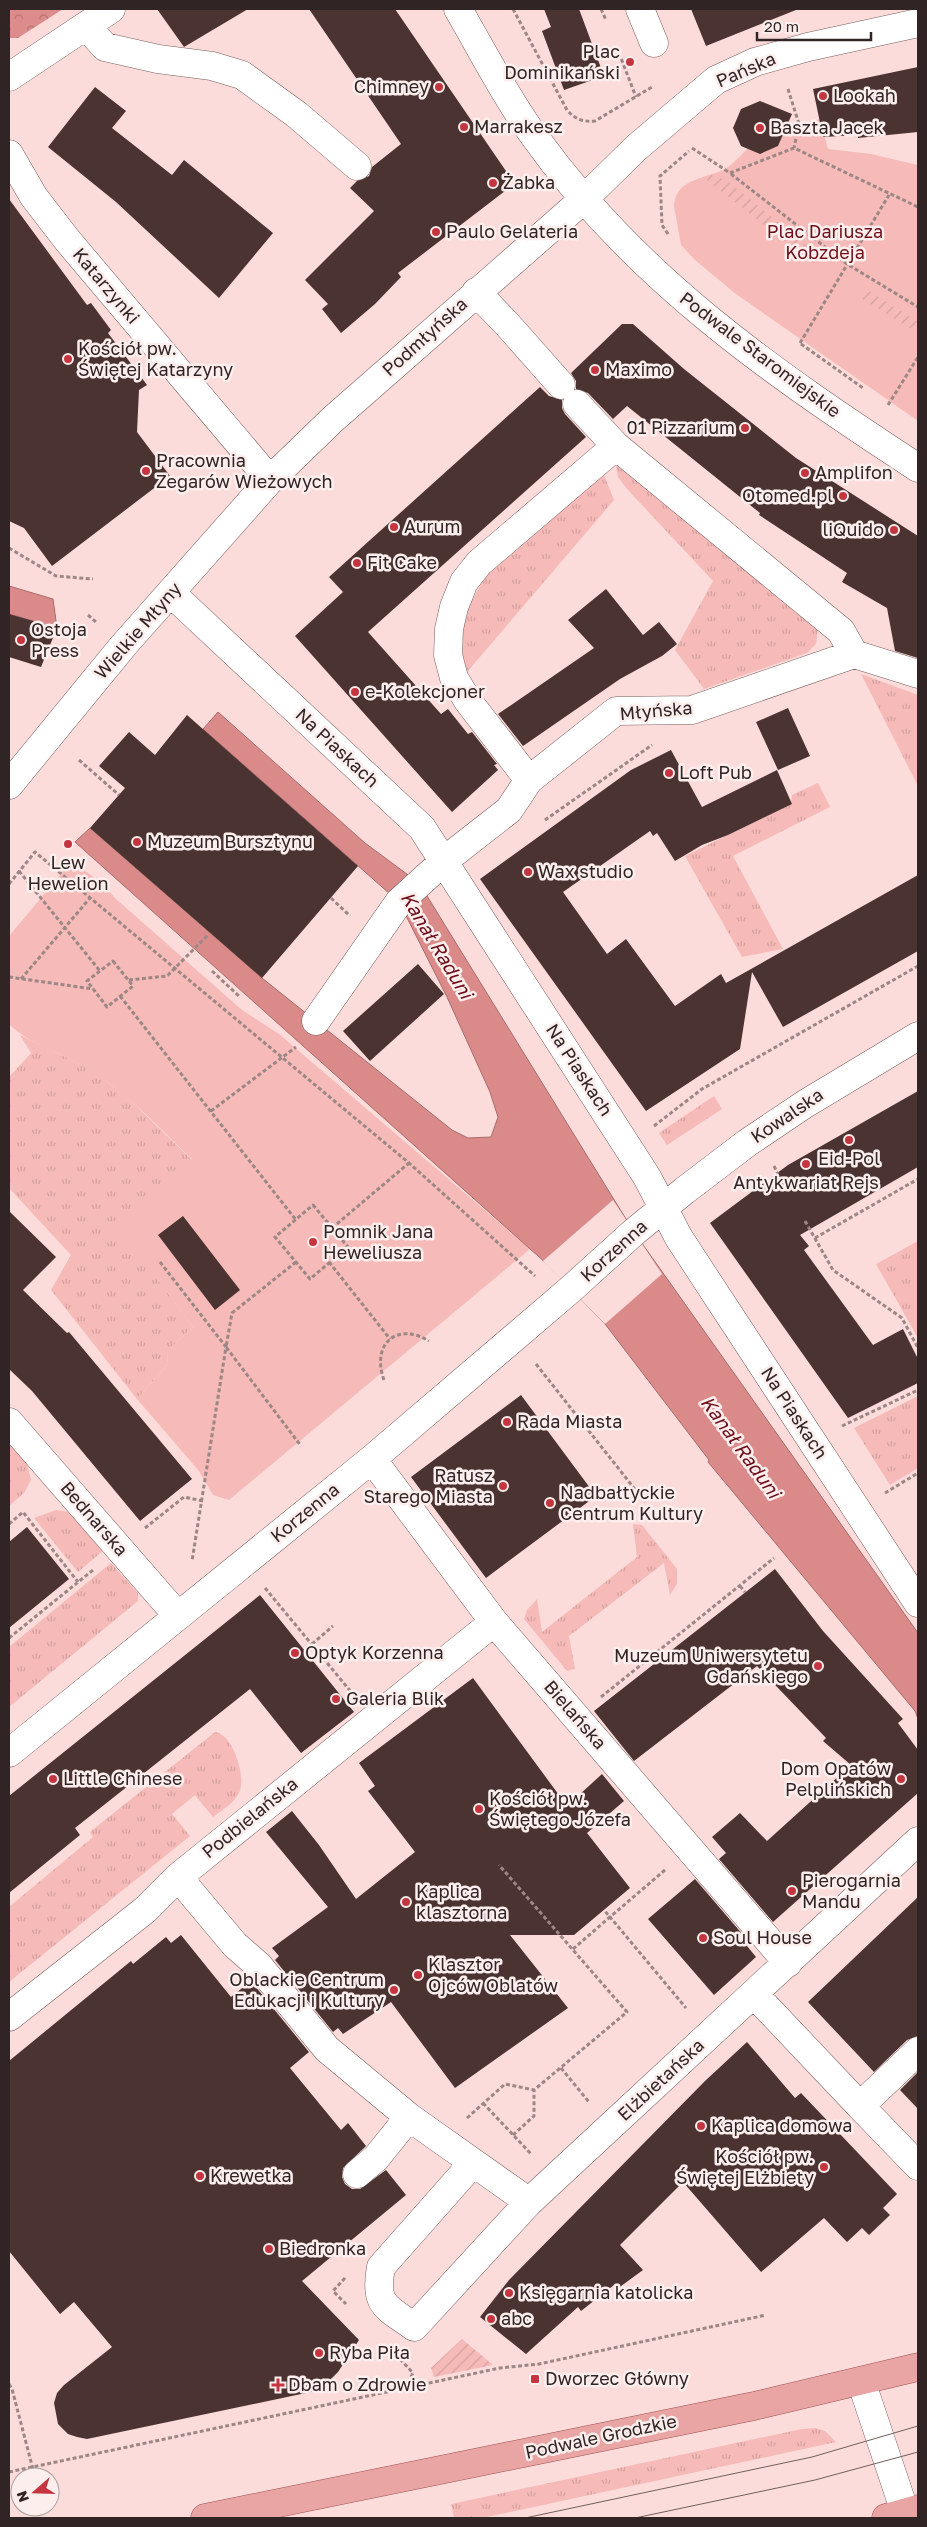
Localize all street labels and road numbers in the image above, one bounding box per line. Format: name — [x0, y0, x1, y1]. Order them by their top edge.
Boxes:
street label: Pańska — [713, 47, 779, 91]
street label: Katarzynki — [69, 243, 145, 328]
street label: Podwale Staromiejskie — [676, 287, 845, 422]
street label: Podmłyńska — [377, 292, 471, 380]
street label: Wielkie Młyny — [89, 577, 185, 683]
street label: Młyńska — [619, 696, 693, 724]
street label: Na Piaskach — [292, 703, 384, 791]
street label: Na Piaskach — [542, 1019, 618, 1120]
street label: Kowalska — [746, 1083, 827, 1147]
street label: Korzenna — [576, 1215, 651, 1286]
street label: Na Piaskach — [757, 1362, 833, 1463]
street label: Bednarska — [56, 1477, 133, 1560]
street label: Korzenna — [266, 1478, 343, 1547]
street label: Bielańska — [540, 1675, 612, 1753]
street label: Podbielańska — [197, 1772, 302, 1862]
street label: Elżbietańska — [612, 2034, 708, 2125]
street label: Podwale Grodzkie — [523, 2409, 679, 2463]

